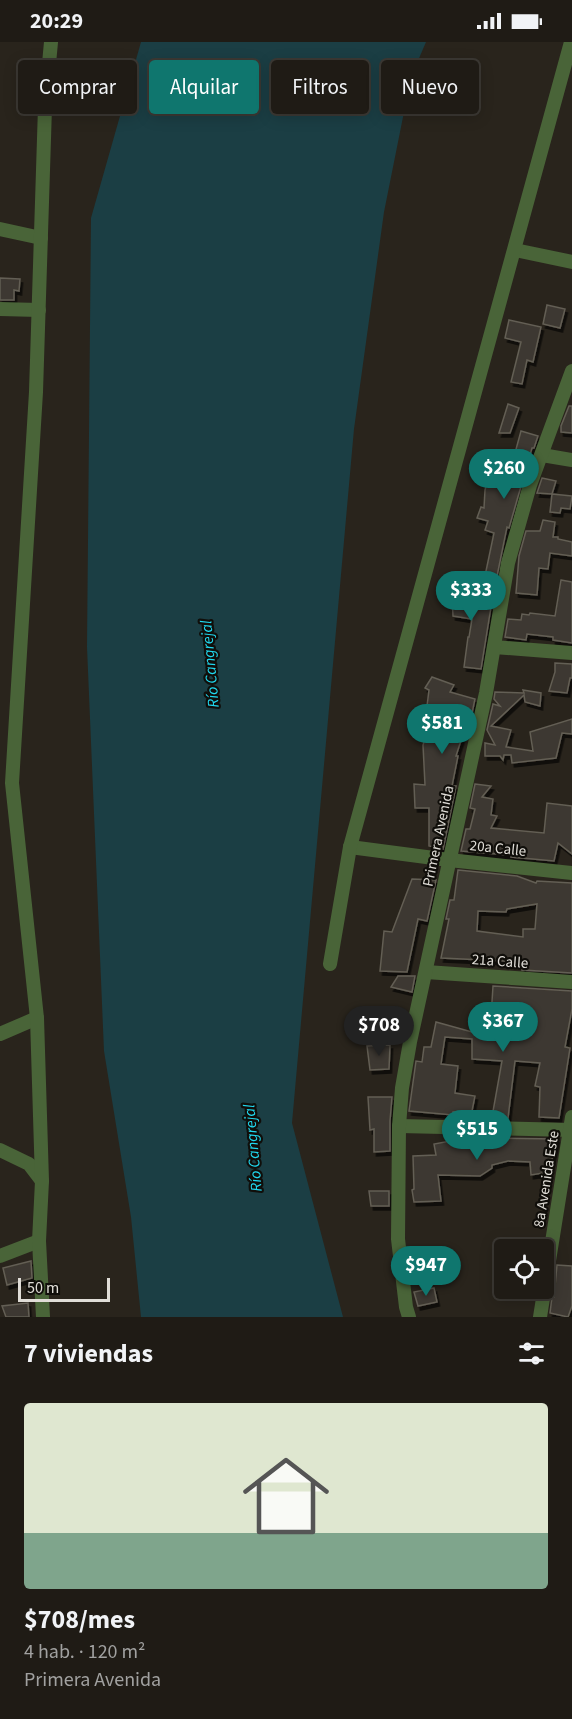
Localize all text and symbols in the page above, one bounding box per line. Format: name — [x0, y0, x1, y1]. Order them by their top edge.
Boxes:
text: 20:29 — [30, 5, 83, 37]
chip: Comprar — [18, 60, 137, 114]
chip: Alquilar — [149, 60, 259, 114]
chip: Filtros — [271, 60, 369, 114]
chip: Nuevo — [381, 60, 479, 114]
pin: $260 — [468, 449, 540, 500]
text: $260 — [483, 454, 525, 482]
pin: $333 — [435, 571, 507, 622]
text: $333 — [450, 576, 492, 604]
water label: Río Cangrejal — [195, 619, 225, 709]
pin: $581 — [406, 704, 478, 755]
text: $581 — [421, 709, 463, 737]
street label: Primera Avenida — [418, 784, 459, 889]
street label: 20a Calle — [469, 835, 527, 862]
street label: 21a Calle — [471, 949, 529, 974]
pin: $367 — [467, 1002, 539, 1053]
pin: $708 — [343, 1006, 415, 1057]
text: $367 — [482, 1007, 524, 1035]
text: $708 — [358, 1011, 400, 1039]
water label: Río Cangrejal — [238, 1103, 268, 1193]
pin: $515 — [441, 1110, 513, 1161]
text: $515 — [456, 1115, 498, 1143]
street label: 8a Avenida Este — [529, 1129, 564, 1229]
map controls — [494, 1239, 554, 1299]
button: locate — [494, 1239, 554, 1299]
pin: $947 — [390, 1246, 462, 1297]
text: $947 — [405, 1251, 447, 1279]
scale bar — [18, 1275, 110, 1302]
text: 50 m — [27, 1277, 59, 1299]
text: 7 viviendas — [24, 1335, 153, 1372]
icon: filters — [515, 1337, 548, 1370]
icon: home — [232, 1442, 340, 1550]
text: $708/mes — [24, 1601, 135, 1638]
text: 4 hab. · 120 m² — [24, 1638, 145, 1666]
text: Primera Avenida — [24, 1666, 161, 1694]

